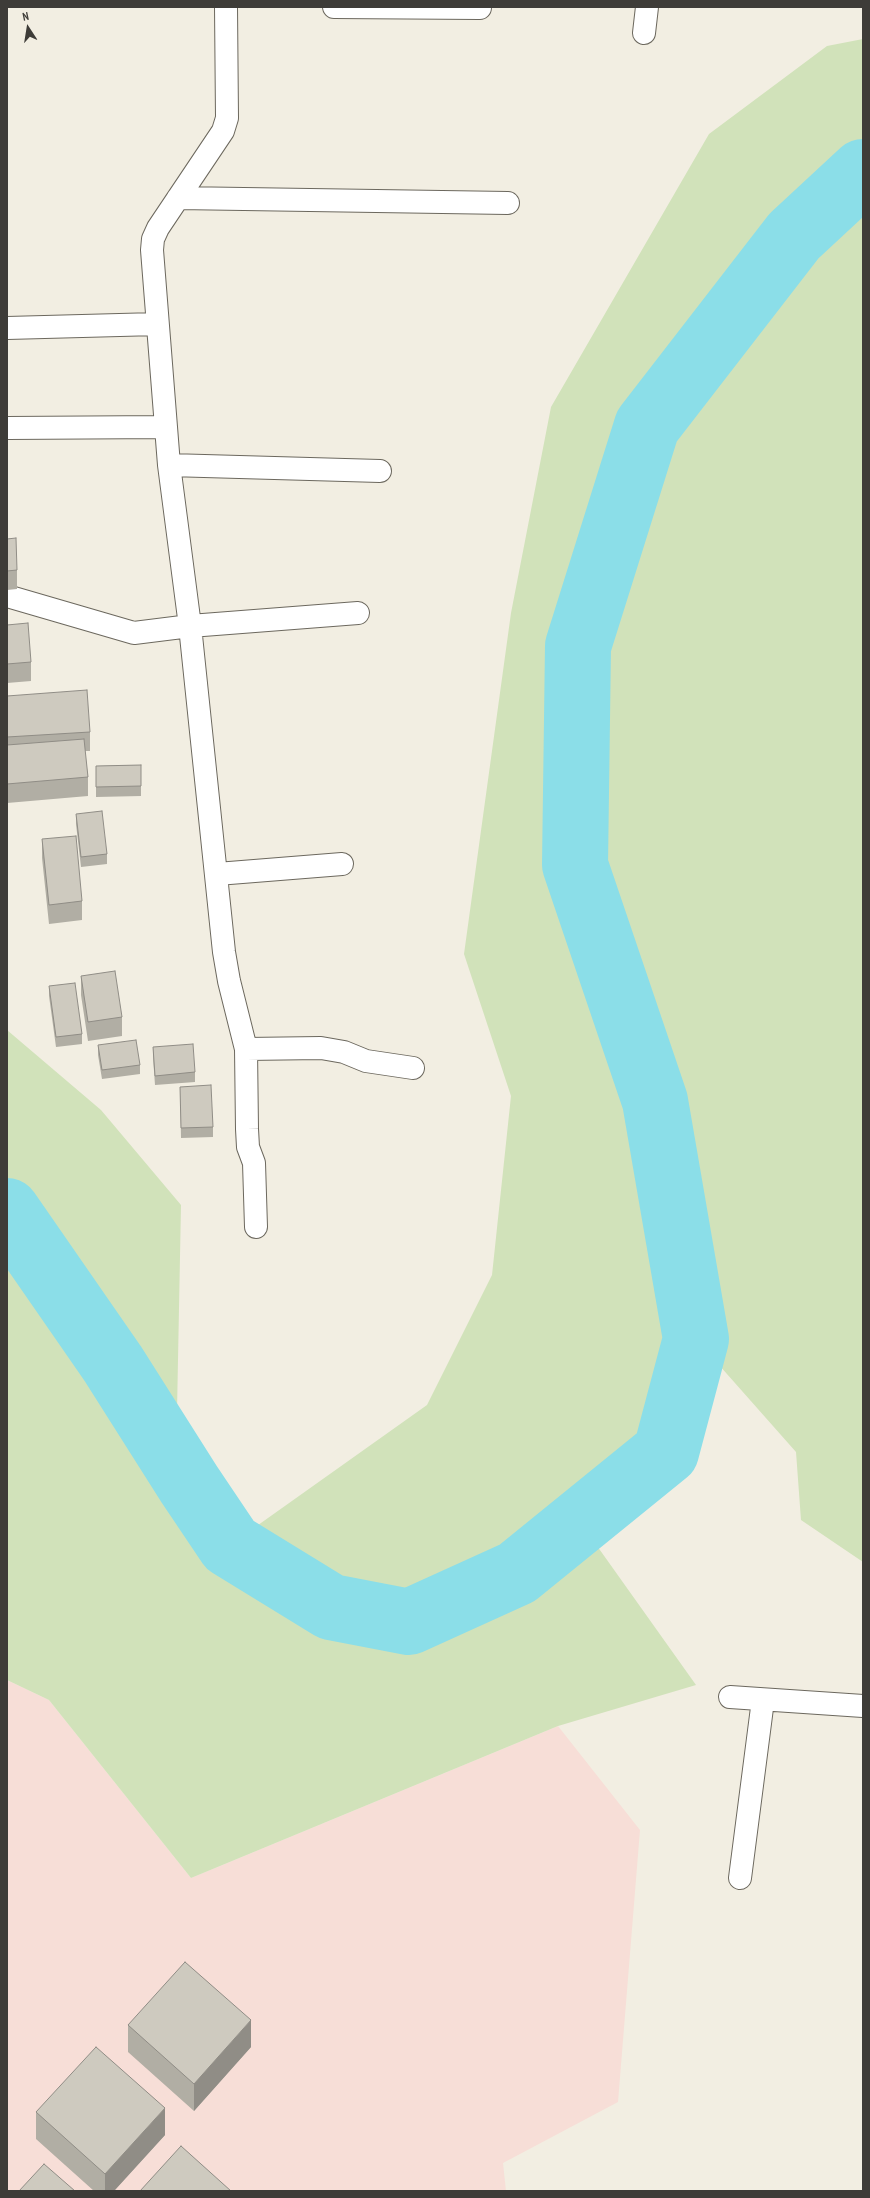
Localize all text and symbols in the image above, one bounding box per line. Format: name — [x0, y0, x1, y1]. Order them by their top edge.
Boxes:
north arrow — [8, 8, 48, 48]
text: N — [21, 9, 30, 24]

